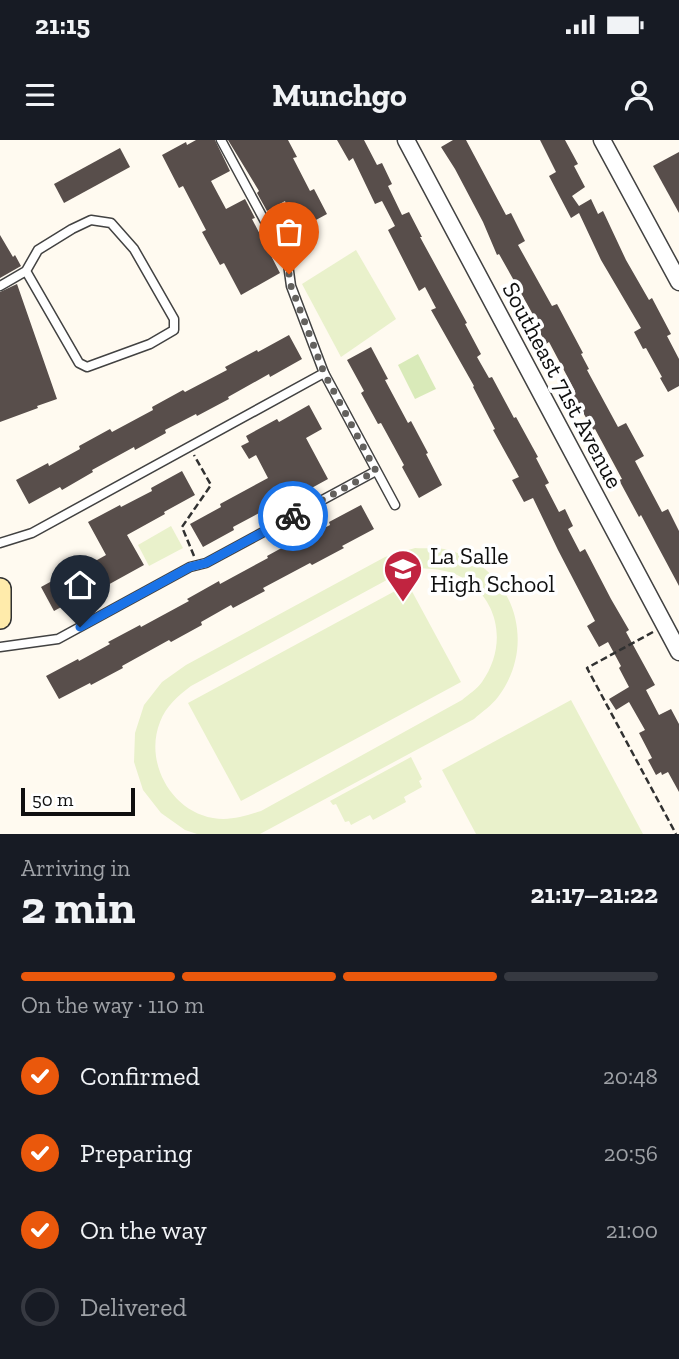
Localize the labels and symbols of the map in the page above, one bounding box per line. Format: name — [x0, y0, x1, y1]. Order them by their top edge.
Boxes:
pin — [259, 202, 319, 274]
street label: Southeast 71st Avenue — [496, 277, 630, 493]
courier — [258, 481, 328, 551]
place label: La Salle High School — [430, 541, 555, 598]
school or university icon: La Salle High School — [382, 548, 424, 603]
pin — [50, 555, 110, 627]
scale bar — [21, 785, 135, 817]

